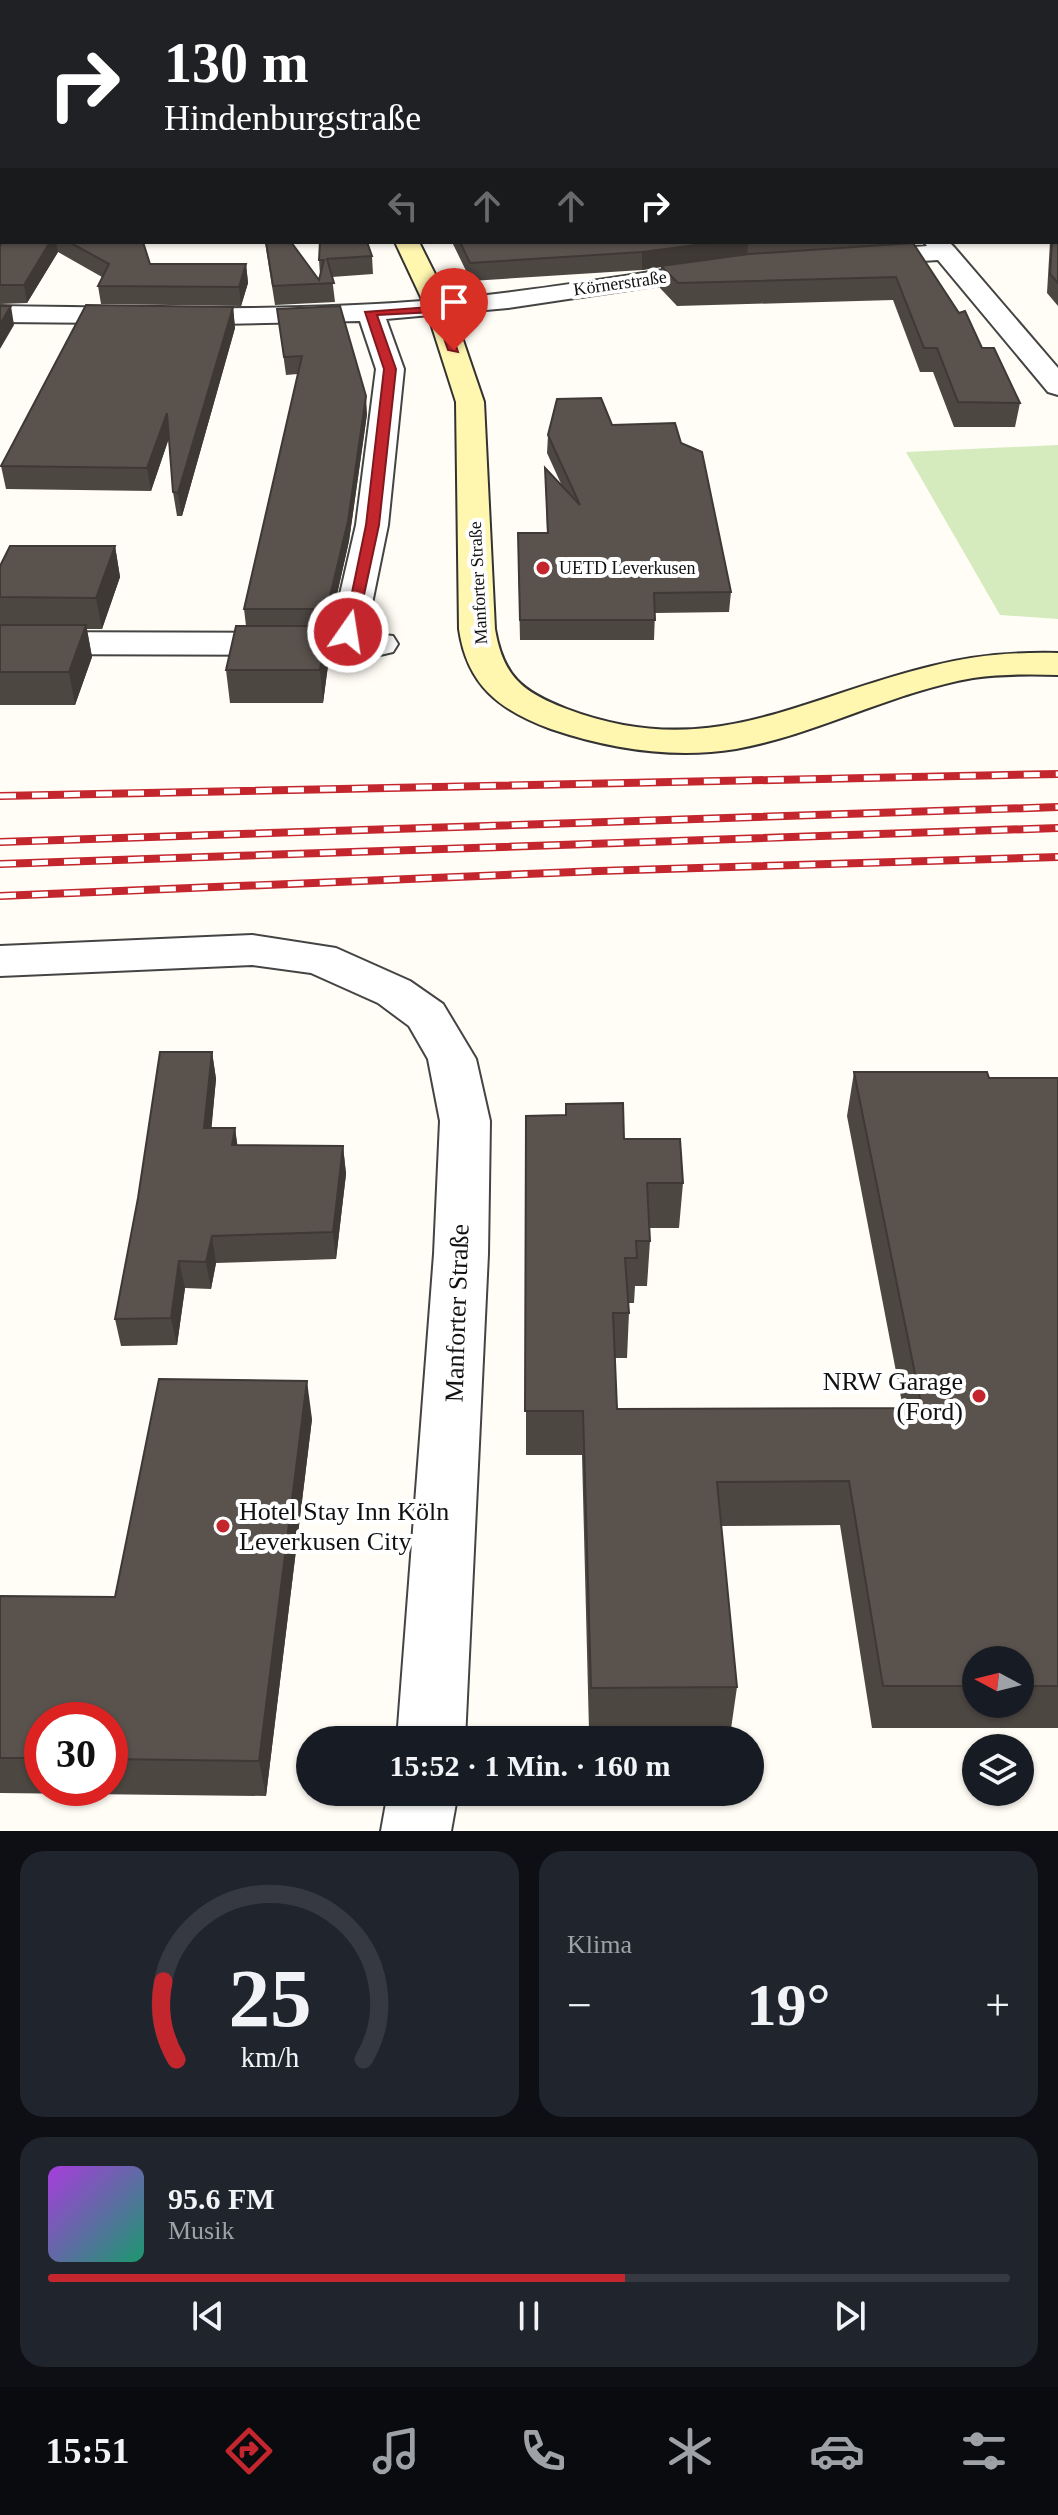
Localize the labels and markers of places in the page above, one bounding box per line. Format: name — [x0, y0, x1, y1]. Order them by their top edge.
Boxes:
pin — [420, 268, 488, 350]
place label: UETD Leverkusen — [559, 558, 695, 578]
marker: UETD Leverkusen — [534, 559, 552, 577]
place label: NRW Garage (Ford) — [823, 1367, 963, 1426]
marker: NRW Garage (Ford) — [970, 1387, 988, 1405]
place label: Hotel Stay Inn Köln Leverkusen City — [239, 1497, 449, 1556]
marker: Hotel Stay Inn Köln Leverkusen City — [214, 1517, 232, 1535]

